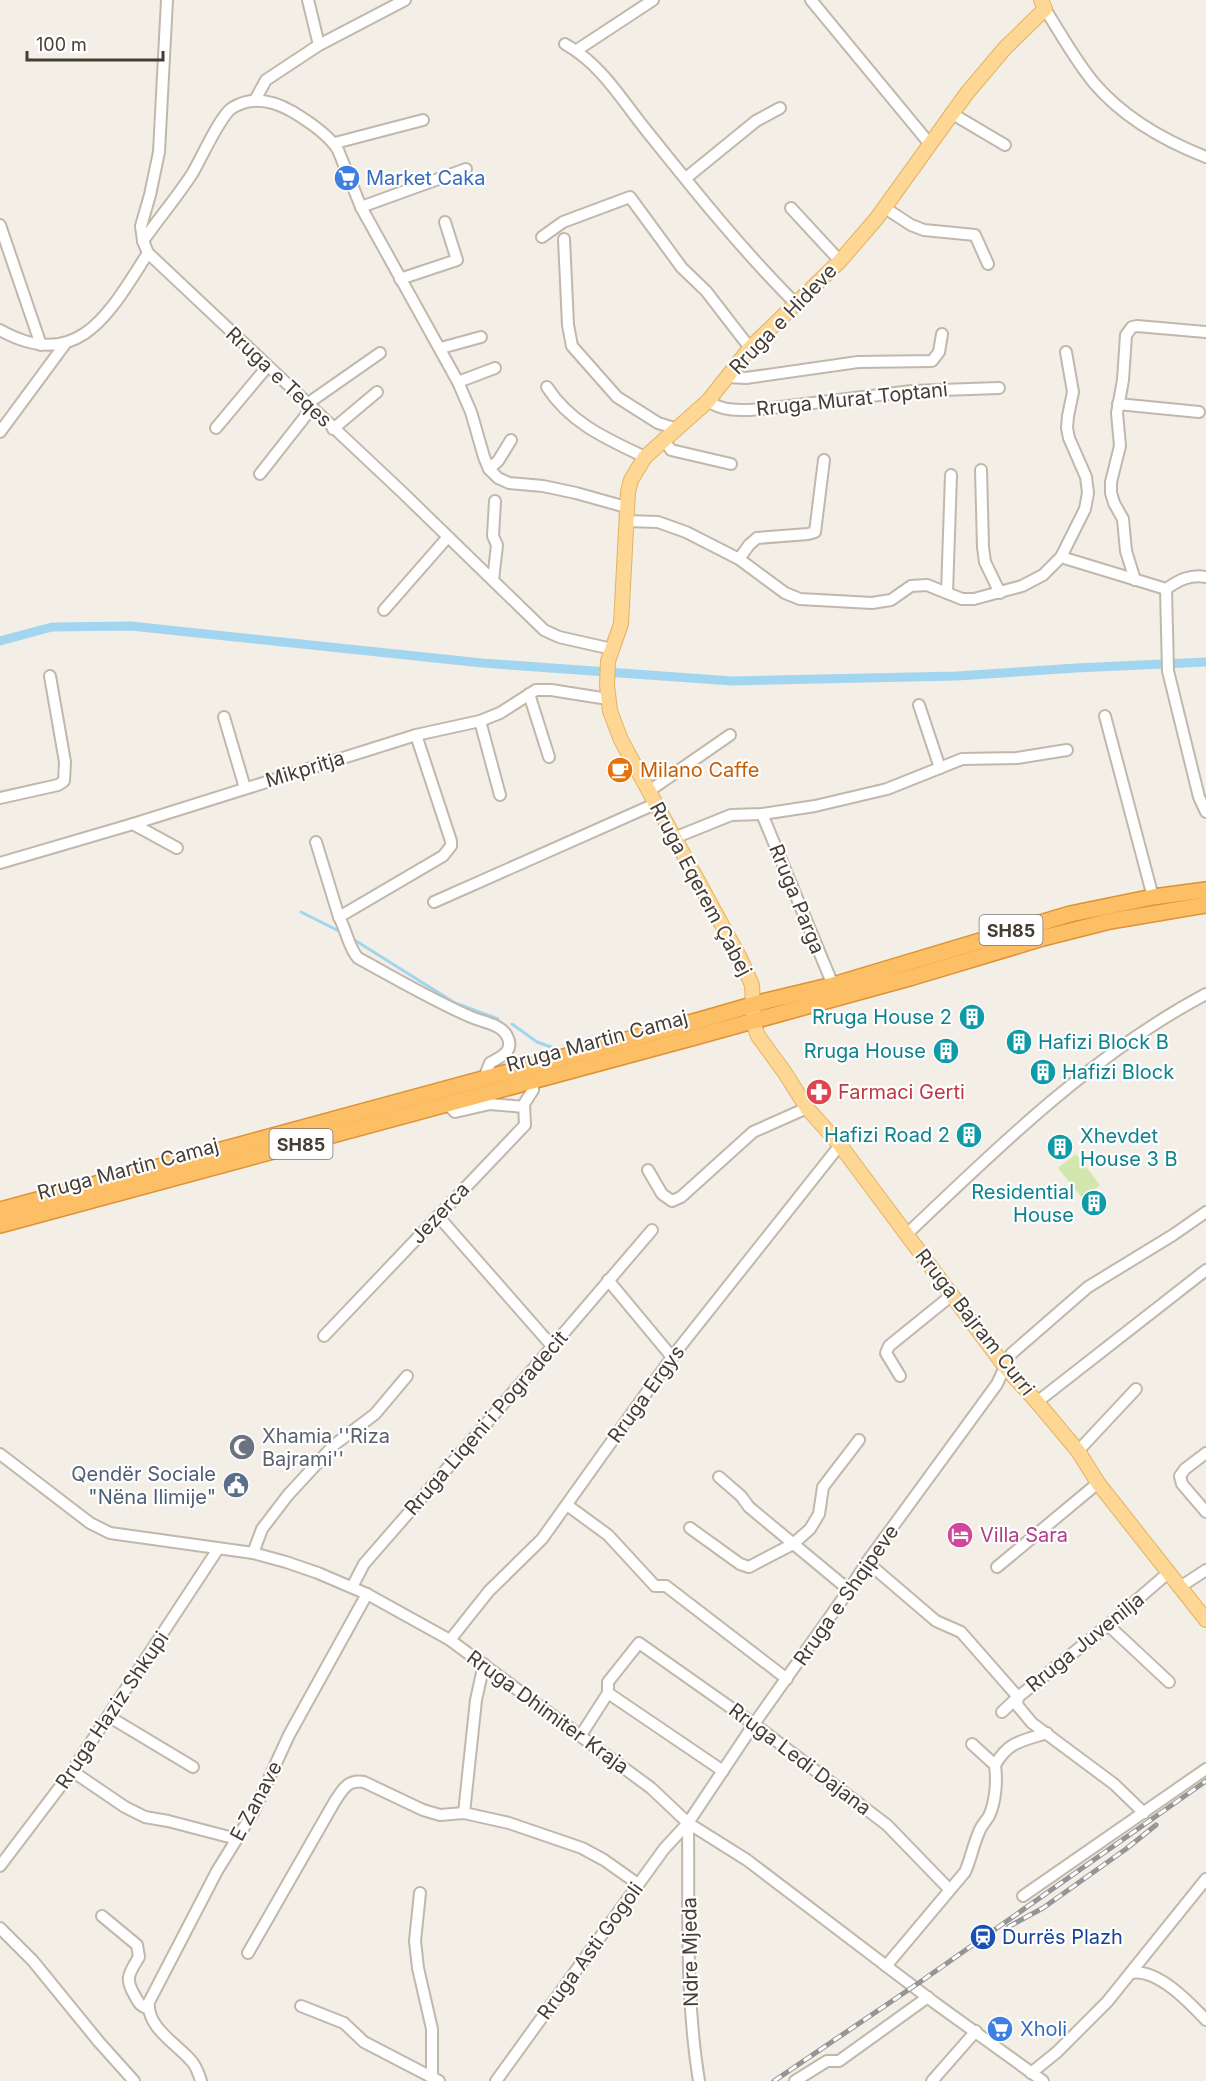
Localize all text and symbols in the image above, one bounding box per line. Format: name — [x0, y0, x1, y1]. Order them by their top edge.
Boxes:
scale bar — [27, 24, 164, 62]
text: 100 m — [36, 34, 87, 55]
supermarket icon: Market Caka — [332, 163, 362, 193]
place label: Market Caka — [366, 166, 486, 190]
street label: Rruga e Hideve — [724, 259, 842, 379]
street label: Rruga e Teqes — [221, 322, 337, 432]
street label: Rruga Murat Toptani — [755, 377, 949, 421]
street label: Mikpritja — [262, 746, 348, 792]
cafe icon: Milano Caffe — [605, 755, 635, 785]
place label: Milano Caffe — [640, 758, 759, 782]
street label: Rruga Eqerem Çabej — [645, 798, 757, 980]
street label: Rruga Parga — [764, 841, 830, 957]
road number: SH85 — [980, 915, 1042, 945]
building icon: Rruga House 2 — [957, 1002, 987, 1032]
street label: Rruga Martin Camaj — [504, 1005, 690, 1077]
place label: Rruga House 2 — [812, 1005, 952, 1029]
building icon: Hafizi Block B — [1004, 1027, 1034, 1057]
place label: Hafizi Block B — [1038, 1030, 1169, 1054]
building icon: Rruga House — [931, 1036, 961, 1066]
place label: Rruga House — [804, 1039, 926, 1063]
building icon: Hafizi Block — [1028, 1057, 1058, 1087]
place label: Hafizi Block — [1062, 1060, 1174, 1084]
pharmacy icon: Farmaci Gerti — [804, 1077, 834, 1107]
place label: Farmaci Gerti — [838, 1080, 965, 1104]
building icon: Hafizi Road 2 — [954, 1120, 984, 1150]
place label: Hafizi Road 2 — [824, 1123, 950, 1147]
place label: Xhevdet House 3 B — [1080, 1124, 1178, 1171]
road number: SH85 — [270, 1129, 332, 1159]
building icon: Xhevdet House 3 B — [1045, 1132, 1075, 1162]
street label: Rruga Martin Camaj — [35, 1133, 221, 1205]
street label: Jezerca — [406, 1177, 474, 1249]
place label: Residential House — [971, 1180, 1074, 1227]
building icon: Residential House — [1079, 1188, 1109, 1218]
street label: Rruga Bajram Curri — [910, 1244, 1040, 1400]
street label: Rruga Liqeni i Pogradecit — [399, 1326, 573, 1520]
street label: Rruga Ergys — [603, 1341, 689, 1447]
place label: Xhamia ''Riza Bajrami'' — [262, 1424, 390, 1471]
mosque icon: Xhamia ''Riza Bajrami'' — [227, 1432, 257, 1462]
place label: Qendër Sociale "Nëna Ilimije" — [71, 1462, 216, 1509]
public building icon: Qendër Sociale "Nëna Ilimije" — [221, 1470, 251, 1500]
street label: Rruga e Shqipeve — [788, 1520, 904, 1670]
hotel icon: Villa Sara — [945, 1520, 975, 1550]
place label: Villa Sara — [980, 1523, 1068, 1547]
street label: Rruga Juvenilja — [1021, 1587, 1149, 1697]
street label: Rruga Haziz Shkupi — [50, 1627, 174, 1793]
street label: Rruga Dhimiter Kraja — [462, 1645, 634, 1779]
street label: Rruga Ledi Dajana — [724, 1698, 876, 1820]
street label: E Zanave — [225, 1757, 287, 1845]
street label: Rruga Asti Gogoli — [532, 1878, 648, 2024]
street label: Ndre Mjeda — [677, 1897, 703, 2007]
station icon: Durrës Plazh — [968, 1922, 998, 1952]
place label: Durrës Plazh — [1002, 1925, 1123, 1949]
supermarket icon: Xholi — [985, 2014, 1015, 2044]
place label: Xholi — [1020, 2017, 1067, 2041]

